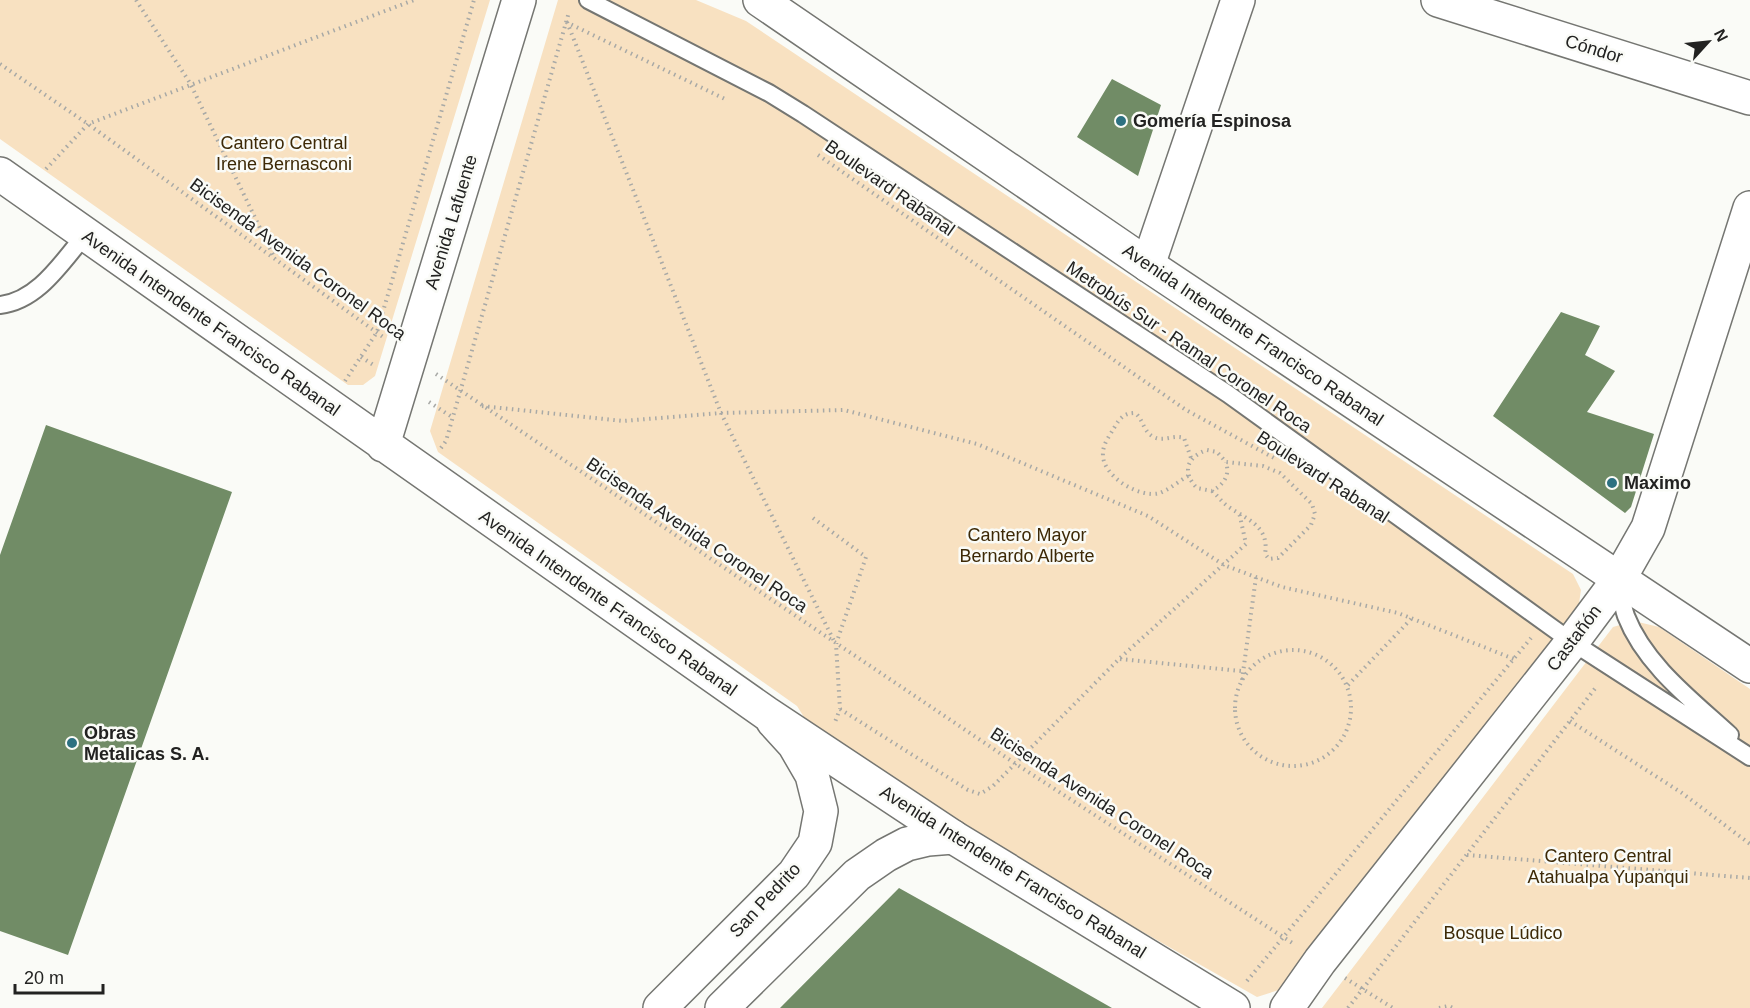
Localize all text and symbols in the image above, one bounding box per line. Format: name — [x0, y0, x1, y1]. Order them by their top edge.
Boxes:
north arrow — [1678, 12, 1738, 72]
text: N — [1711, 26, 1731, 44]
street label: Cóndor — [1563, 31, 1625, 67]
place label: Gomería Espinosa — [1133, 111, 1292, 131]
marker: Gomería Espinosa — [1114, 114, 1128, 128]
park label: Cantero Central Irene Bernasconi — [216, 133, 352, 174]
street label: Boulevard Rabanal — [822, 136, 958, 240]
street label: Avenida Lafuente — [421, 152, 481, 292]
street label: Bicisenda Avenida Coronel Roca — [186, 174, 411, 345]
street label: Avenida Intendente Francisco Rabanal — [78, 226, 344, 420]
street label: Avenida Intendente Francisco Rabanal — [1119, 240, 1387, 430]
street label: Metrobús Sur - Ramal Coronel Roca — [1063, 257, 1316, 437]
street label: Boulevard Rabanal — [1253, 427, 1393, 527]
street label: Bicisenda Avenida Coronel Roca — [583, 453, 812, 617]
place label: Maximo — [1624, 473, 1691, 493]
marker: Maximo — [1605, 476, 1619, 490]
street label: Avenida Intendente Francisco Rabanal — [475, 506, 741, 700]
park label: Cantero Mayor Bernardo Alberte — [959, 525, 1095, 566]
street label: Castañón — [1543, 601, 1605, 675]
place label: Obras Metalicas S. A. — [84, 723, 209, 764]
street label: Bicisenda Avenida Coronel Roca — [987, 723, 1218, 883]
marker: Obras Metalicas S. A. — [65, 736, 79, 750]
street label: Avenida Intendente Francisco Rabanal — [876, 781, 1150, 963]
park label: Cantero Central Atahualpa Yupanqui — [1528, 846, 1688, 887]
street label: San Pedrito — [726, 859, 804, 941]
park label: Bosque Lúdico — [1443, 923, 1563, 943]
scale bar — [15, 957, 104, 995]
text: 20 m — [24, 968, 64, 988]

